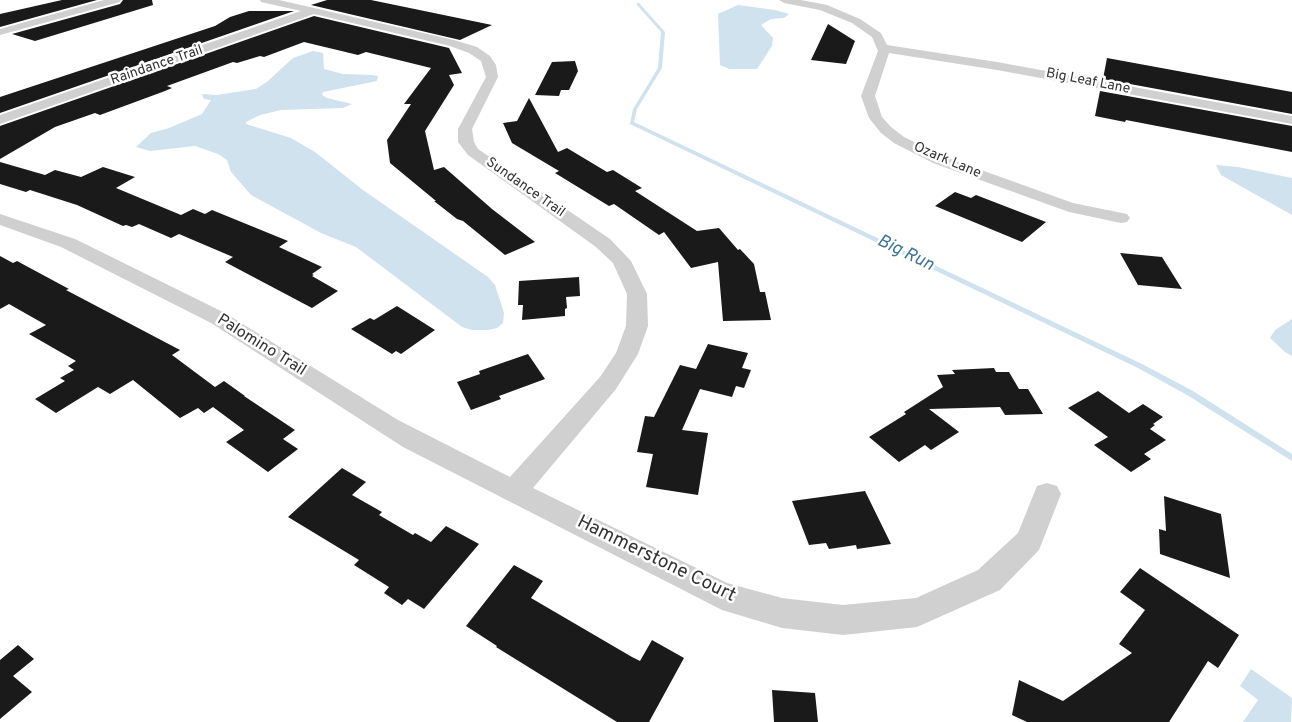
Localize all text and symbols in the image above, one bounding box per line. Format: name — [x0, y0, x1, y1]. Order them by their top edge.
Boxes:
street label: Raindance Trail — [109, 42, 205, 90]
street label: Big Leaf Lane — [1044, 66, 1132, 98]
street label: Ozark Lane — [911, 139, 983, 183]
street label: Sundance Trail — [482, 155, 568, 221]
water label: Big Run — [873, 231, 937, 277]
street label: Palomino Trail — [213, 311, 309, 381]
street label: Hammerstone Court — [573, 512, 739, 608]

